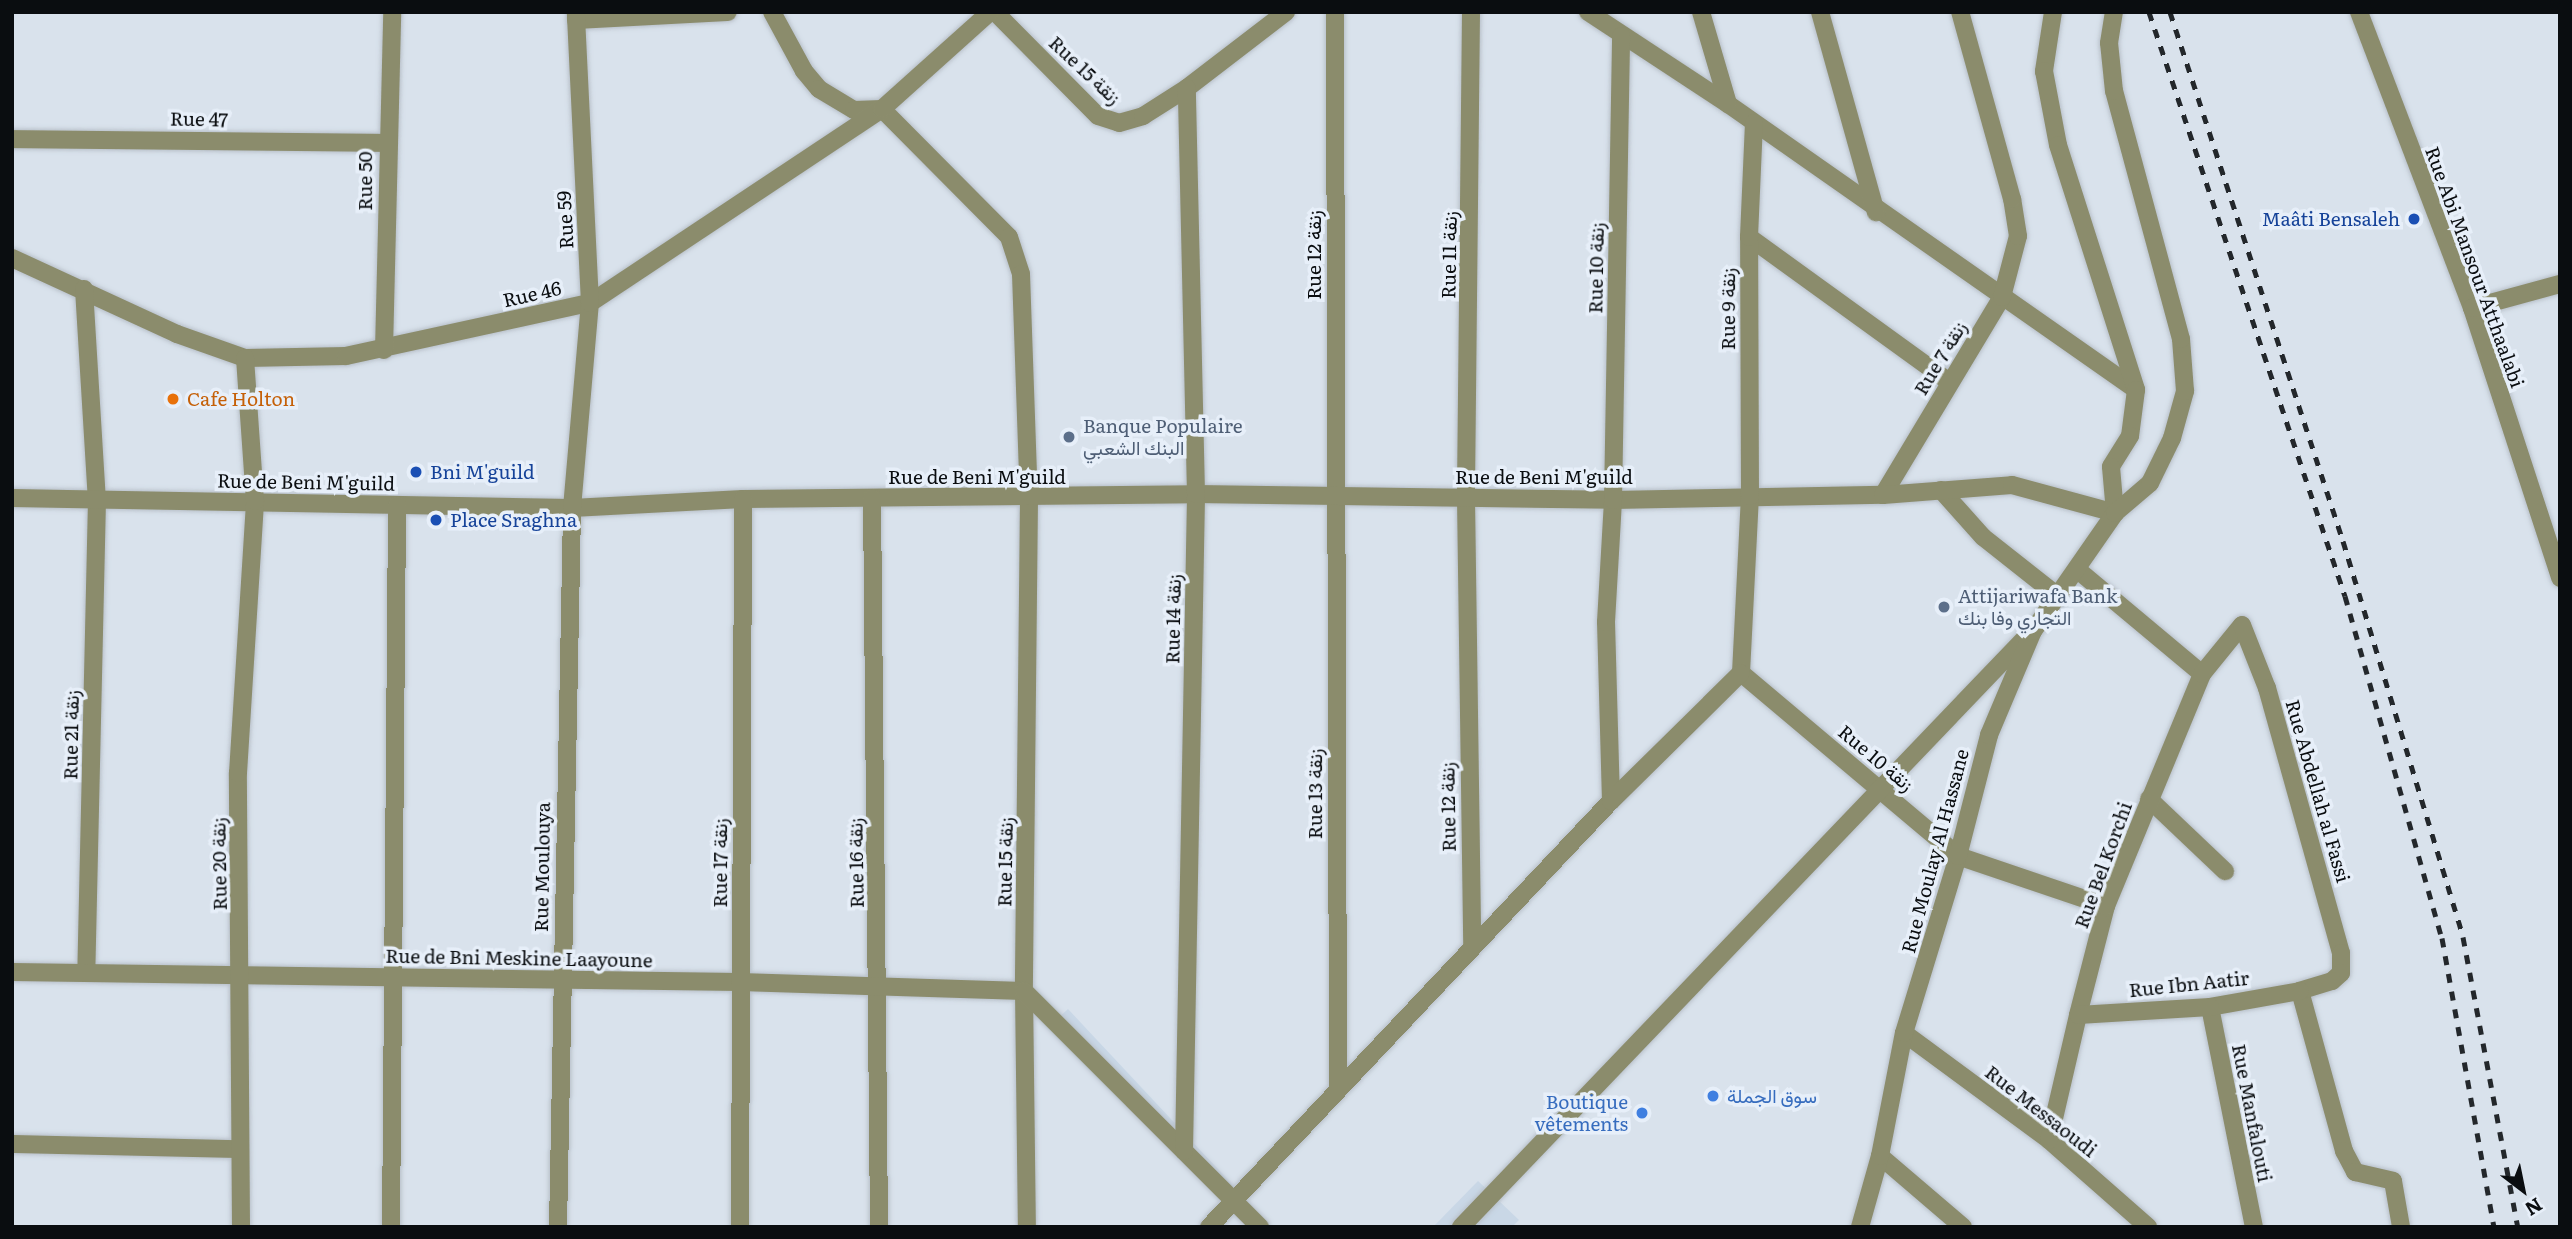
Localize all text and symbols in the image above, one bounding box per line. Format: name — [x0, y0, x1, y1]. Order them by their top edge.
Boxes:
street label: Rue 15 زنقة — [1044, 31, 1126, 109]
street label: Rue 47 — [170, 107, 228, 131]
street label: Rue Abi Mansour Atthaalabi — [2421, 143, 2529, 391]
street label: Rue 50 — [354, 151, 376, 211]
street label: Rue 59 — [552, 190, 578, 250]
place label: Maâti Bensaleh — [2262, 208, 2400, 230]
street label: Rue 12 زنقة — [1303, 210, 1325, 300]
street label: Rue 11 زنقة — [1437, 211, 1461, 299]
marker: Maâti Bensaleh — [2406, 211, 2422, 227]
street label: Rue 10 زنقة — [1584, 222, 1608, 314]
street label: Rue 9 زنقة — [1717, 268, 1739, 350]
street label: Rue 46 — [501, 276, 563, 312]
street label: Rue 7 زنقة — [1909, 317, 1971, 399]
place label: Cafe Holton — [187, 388, 295, 410]
marker: Cafe Holton — [165, 391, 181, 407]
place label: Banque Populaire البنك الشعبي — [1083, 415, 1243, 459]
marker: Banque Populaire البنك الشعبي — [1061, 429, 1077, 445]
place label: Bni M'guild — [430, 461, 535, 483]
marker: Bni M'guild — [408, 464, 424, 480]
street label: Rue de Beni M'guild — [888, 466, 1066, 488]
street label: Rue de Beni M'guild — [1455, 466, 1633, 488]
street label: Rue de Beni M'guild — [217, 469, 395, 495]
place label: Place Sraghna — [450, 509, 577, 531]
marker: Place Sraghna — [428, 512, 444, 528]
street label: Rue 14 زنقة — [1161, 574, 1185, 664]
place label: Attijariwafa Bank التجاري وفا بنك — [1958, 585, 2118, 629]
marker: Attijariwafa Bank التجاري وفا بنك — [1936, 599, 1952, 615]
street label: Rue 21 زنقة — [59, 690, 83, 780]
street label: Rue Abdellah al Fassi — [2281, 697, 2355, 885]
street label: Rue 10 زنقة — [1834, 720, 1918, 796]
street label: Rue Moulay Al Hassane — [1897, 746, 1973, 956]
street label: Rue 13 زنقة — [1304, 749, 1326, 839]
street label: Rue 12 زنقة — [1436, 762, 1460, 852]
street label: Rue Bel Korchi — [2070, 799, 2136, 931]
street label: Rue Moulouya — [529, 802, 555, 932]
street label: Rue 20 زنقة — [207, 817, 231, 911]
street label: Rue 15 زنقة — [993, 817, 1017, 907]
street label: Rue 17 زنقة — [709, 818, 731, 908]
street label: Rue 16 زنقة — [844, 818, 868, 908]
street label: Rue de Bni Meskine Laayoune — [385, 944, 653, 972]
street label: Rue Ibn Aatir — [2128, 966, 2250, 1002]
street label: Rue Manfalouti — [2227, 1042, 2277, 1184]
street label: Rue Messaoudi — [1981, 1060, 2101, 1162]
place label: سوق الجملة — [1727, 1085, 1817, 1107]
marker: سوق الجملة — [1705, 1088, 1721, 1104]
place label: Boutique vêtements — [1535, 1091, 1628, 1135]
marker: Boutique vêtements — [1634, 1105, 1650, 1121]
north arrow — [2488, 1155, 2558, 1225]
text: N — [2520, 1192, 2548, 1224]

